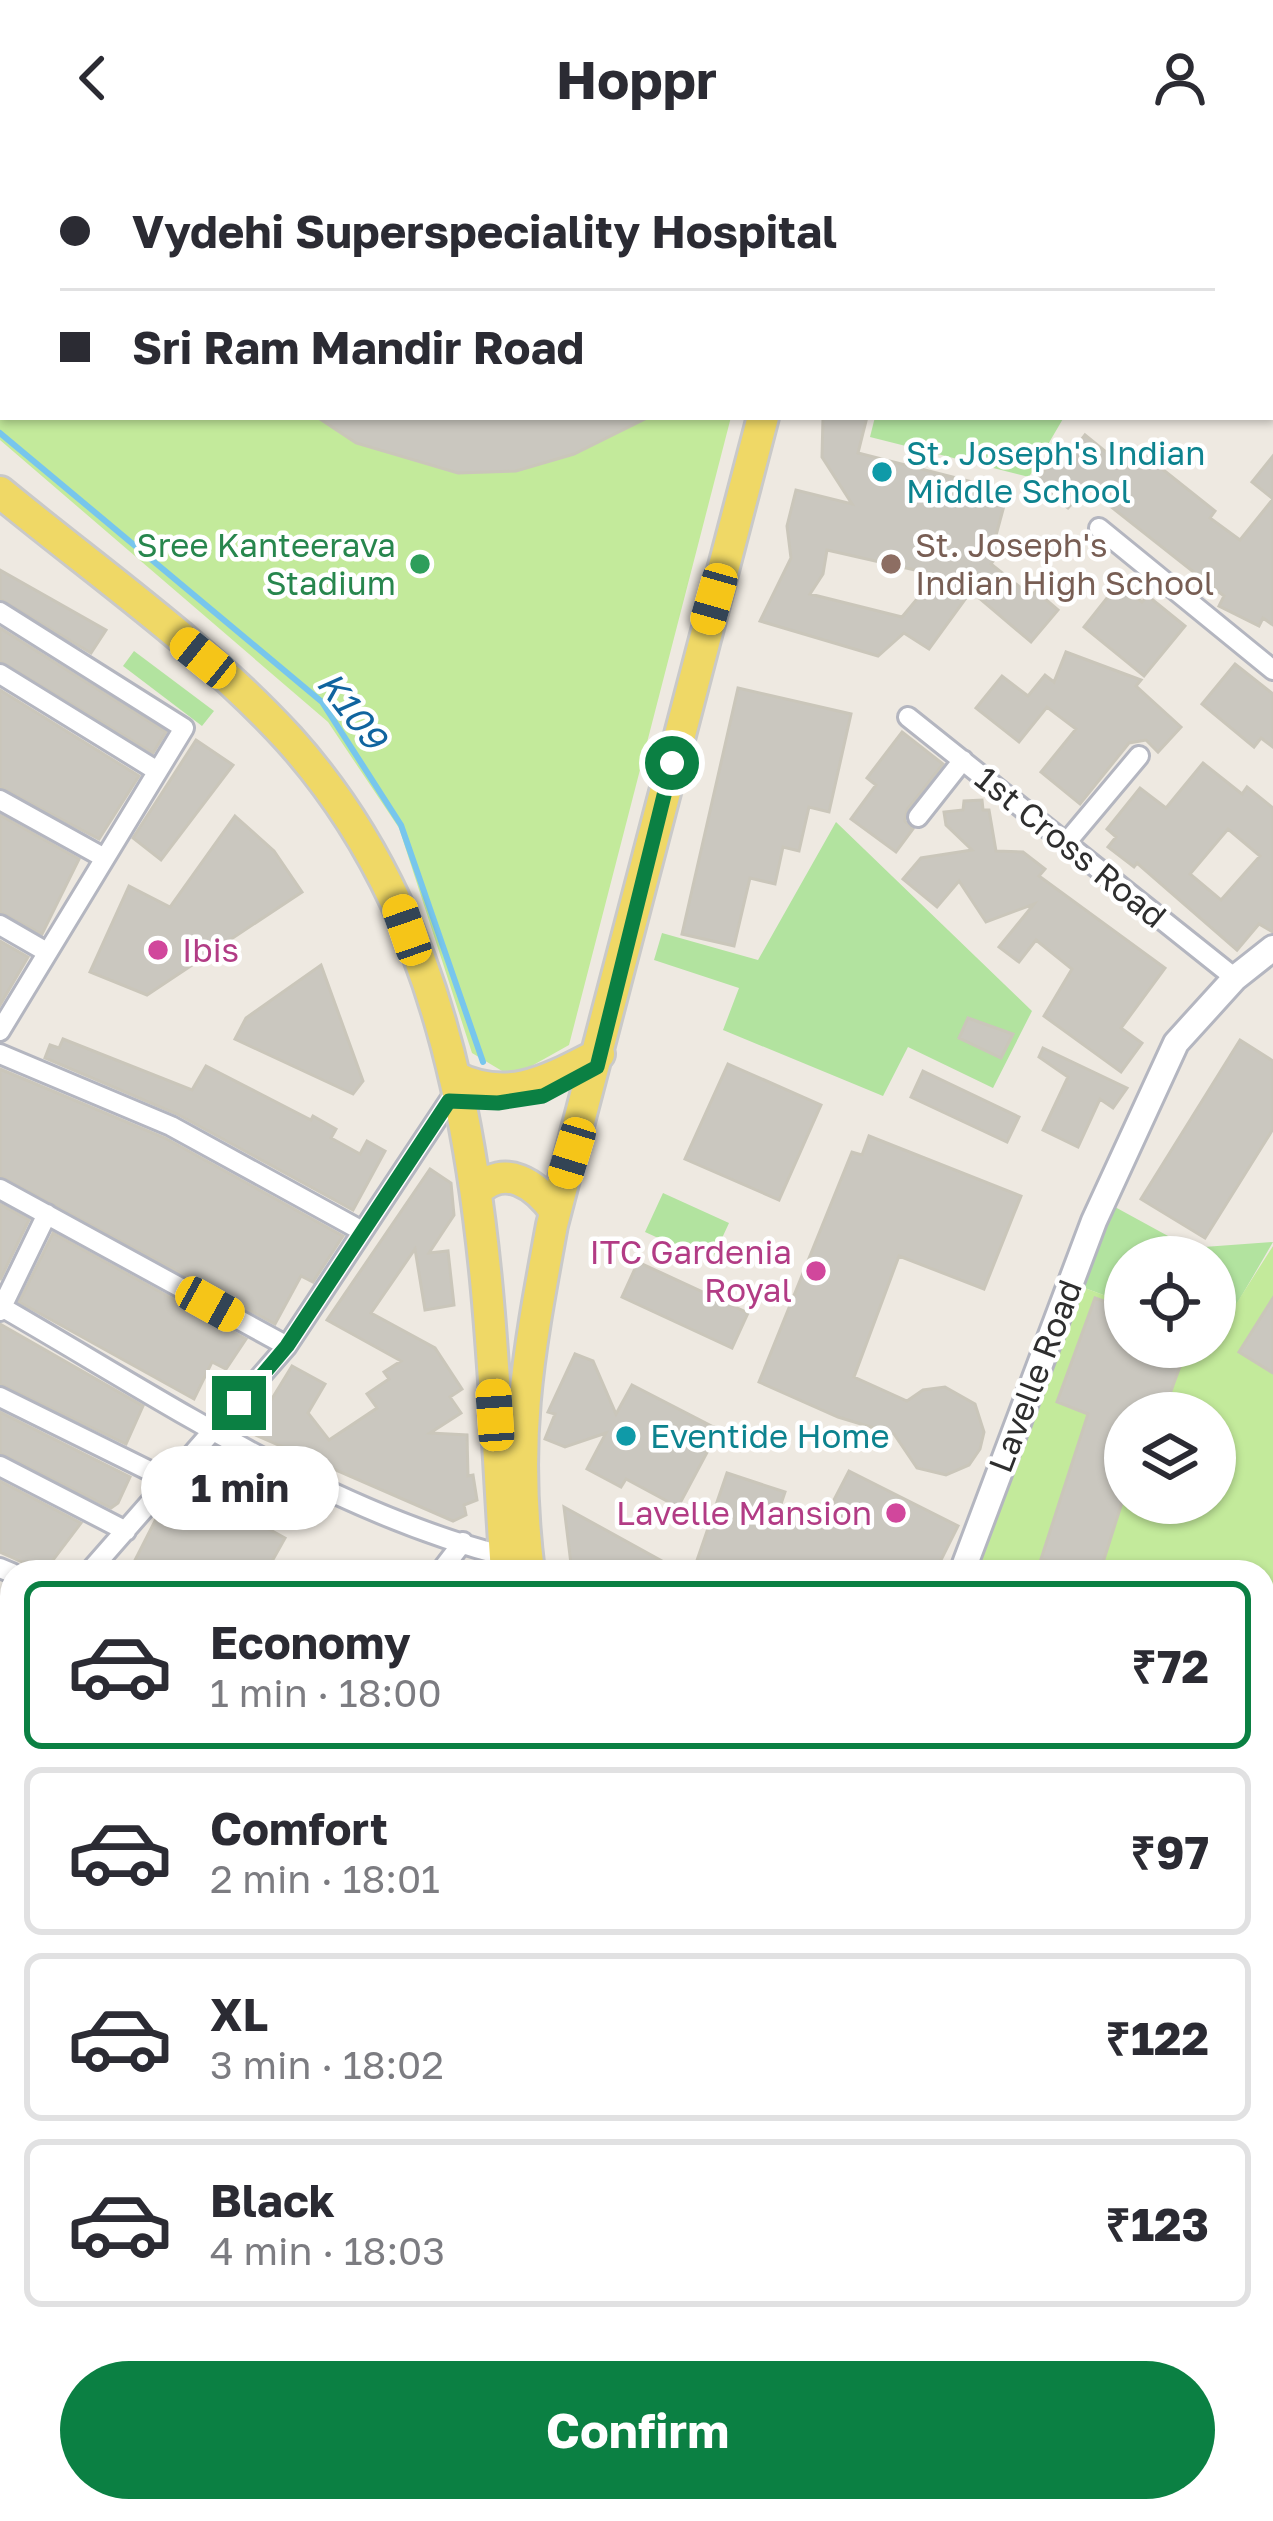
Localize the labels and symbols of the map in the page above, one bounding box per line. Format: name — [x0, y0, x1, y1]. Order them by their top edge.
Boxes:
place label: St. Joseph's Indian Middle School — [906, 433, 1206, 510]
marker: St. Joseph's Indian Middle School — [869, 459, 895, 485]
place label: Sree Kanteerava Stadium — [137, 525, 396, 602]
place label: St. Joseph's Indian High School — [915, 525, 1214, 602]
marker: Sree Kanteerava Stadium — [407, 551, 433, 577]
marker: St. Joseph's Indian High School — [878, 551, 904, 577]
car — [687, 559, 741, 639]
car — [164, 621, 242, 695]
water label: K109 — [309, 662, 398, 760]
route start — [645, 736, 699, 790]
street label: 1st Cross Road — [968, 758, 1174, 935]
car — [378, 890, 436, 970]
place label: Ibis — [182, 930, 239, 969]
marker: Ibis — [145, 937, 171, 963]
car — [544, 1113, 600, 1193]
place label: ITC Gardenia Royal — [589, 1232, 792, 1309]
marker: ITC Gardenia Royal — [803, 1258, 829, 1284]
car — [170, 1271, 250, 1337]
street label: Lavelle Road — [980, 1274, 1089, 1478]
route end — [212, 1376, 266, 1430]
car — [475, 1378, 515, 1452]
place label: Eventide Home — [650, 1416, 890, 1455]
marker: Eventide Home — [613, 1423, 639, 1449]
callout: 1 min — [140, 1445, 338, 1529]
place label: Lavelle Mansion — [616, 1493, 872, 1532]
marker: Lavelle Mansion — [883, 1500, 909, 1526]

